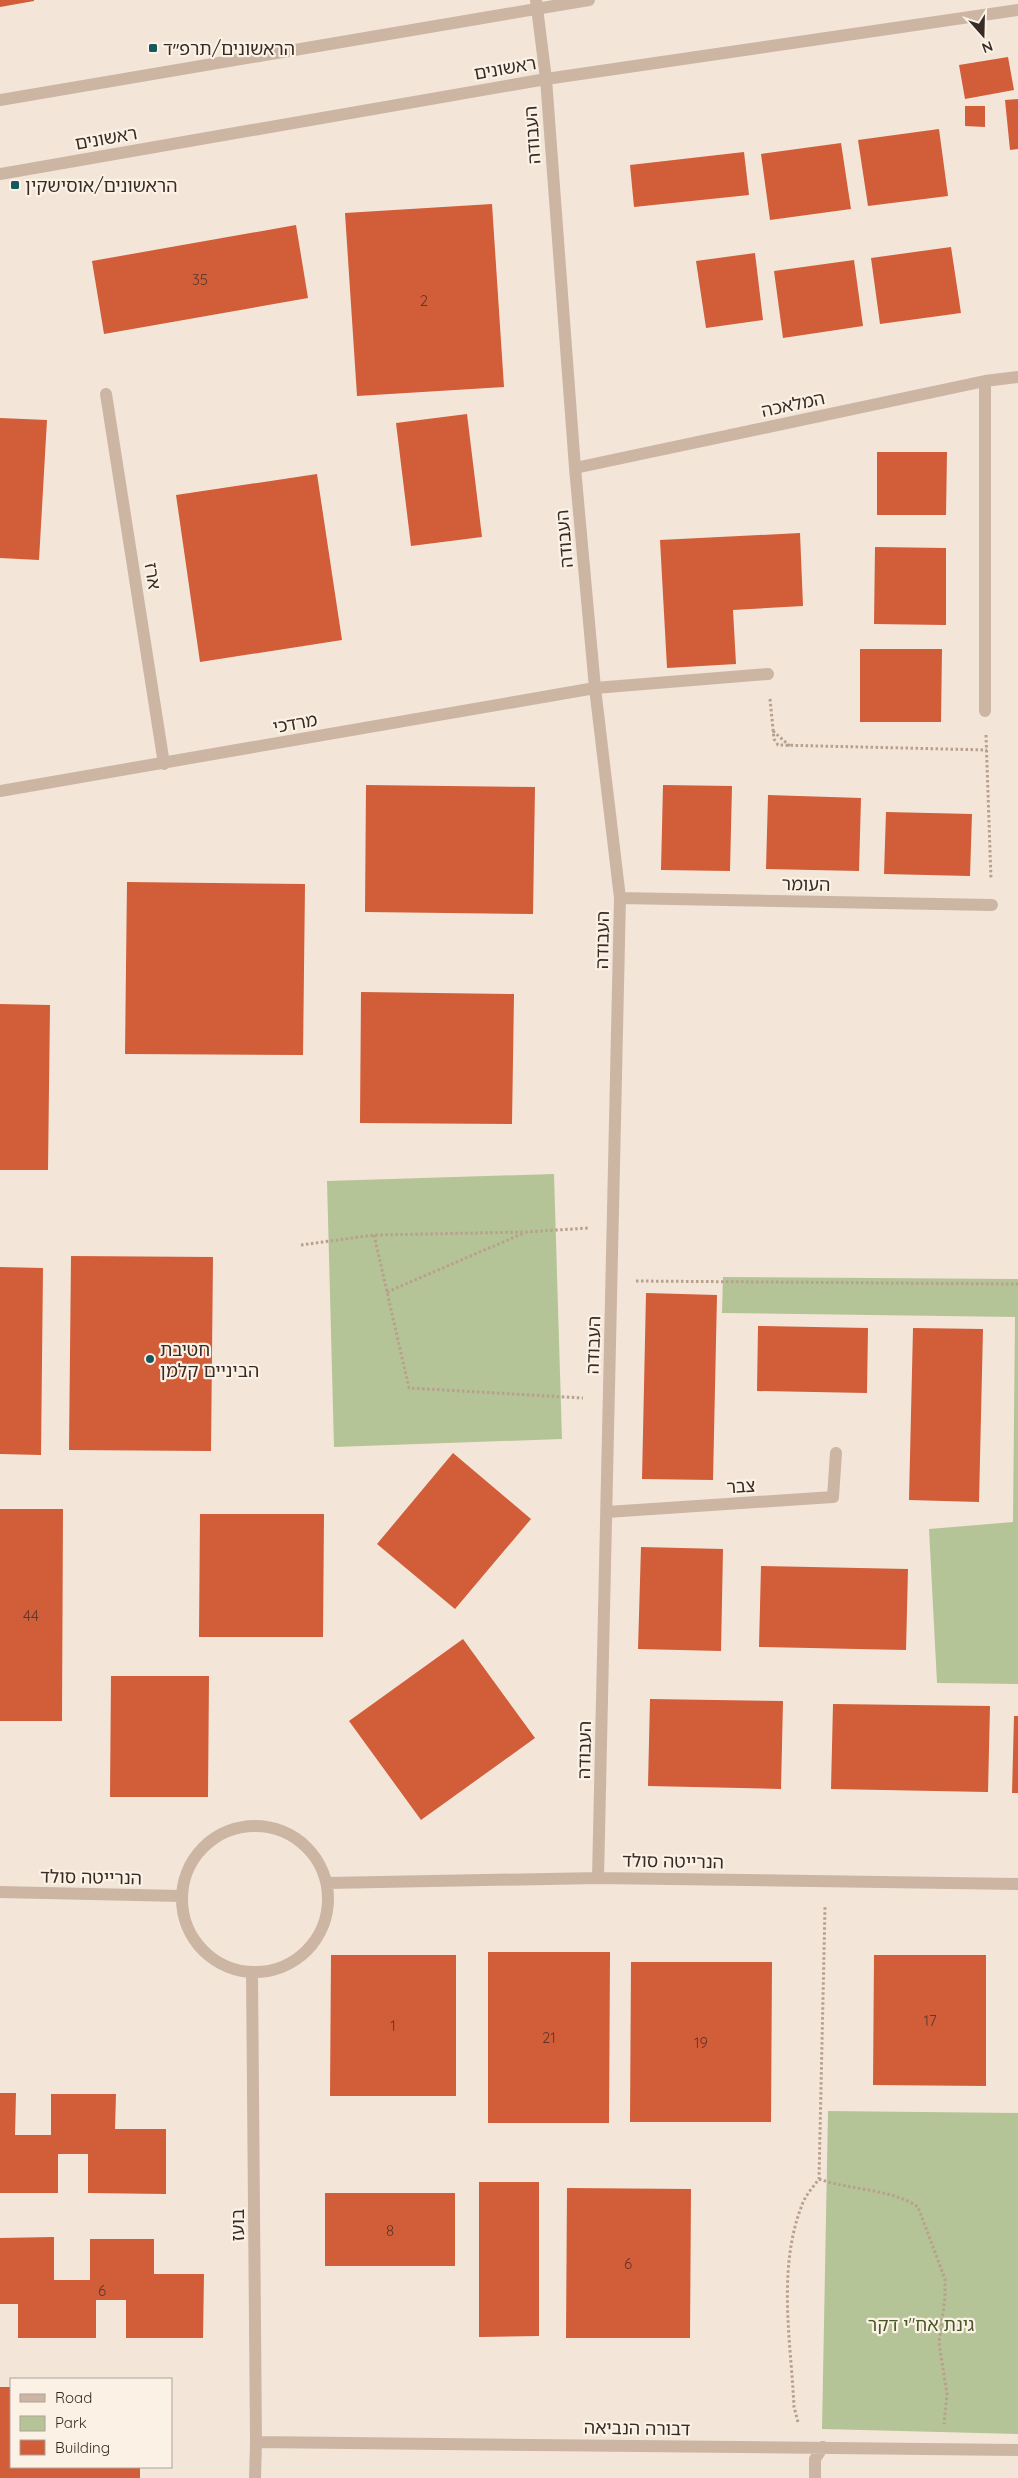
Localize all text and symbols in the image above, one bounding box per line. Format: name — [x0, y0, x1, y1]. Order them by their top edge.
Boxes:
north arrow — [958, 10, 1008, 60]
place label: הראשונים/תרפ״ד — [163, 37, 295, 60]
text: N — [980, 37, 995, 57]
marker: הראשונים/תרפ״ד — [147, 42, 159, 54]
street label: ראשונים — [472, 51, 538, 85]
street label: העבודה — [518, 105, 546, 165]
street label: ראשונים — [73, 121, 139, 155]
place label: הראשונים/אוסישקין — [25, 174, 178, 197]
marker: הראשונים/אוסישקין — [9, 179, 21, 191]
house number: 35 — [192, 270, 208, 289]
house number: 2 — [420, 291, 428, 310]
street label: המלאכה — [759, 386, 827, 422]
street label: העבודה — [550, 509, 578, 569]
street label: ארז — [140, 561, 166, 591]
street label: מרדכי — [271, 708, 319, 738]
street label: העומר — [781, 872, 831, 896]
street label: העבודה — [590, 911, 614, 969]
street label: העבודה — [580, 1315, 606, 1375]
place label: חטיבת הביניים קלמן — [160, 1338, 259, 1382]
marker: חטיבת הביניים קלמן — [144, 1353, 156, 1365]
street label: צבר — [726, 1474, 756, 1498]
house number: 44 — [23, 1606, 39, 1625]
street label: העבודה — [572, 1721, 596, 1779]
street label: הנרייטה סולד — [622, 1849, 724, 1873]
street label: הנרייטה סולד — [40, 1865, 142, 1889]
house number: 17 — [923, 2011, 937, 2030]
house number: 1 — [390, 2016, 396, 2035]
house number: 21 — [542, 2028, 556, 2047]
house number: 19 — [694, 2033, 708, 2052]
street label: בועז — [226, 2209, 249, 2241]
house number: 8 — [386, 2221, 394, 2240]
house number: 6 — [624, 2254, 632, 2273]
house number: 6 — [98, 2281, 106, 2300]
park label: גינת אח"י דקר — [868, 2313, 974, 2336]
legend — [10, 2378, 172, 2468]
text: Road — [55, 2388, 92, 2407]
text: Park — [55, 2413, 87, 2432]
street label: דבורה הנביאה — [584, 2416, 691, 2440]
text: Building — [55, 2438, 110, 2457]

